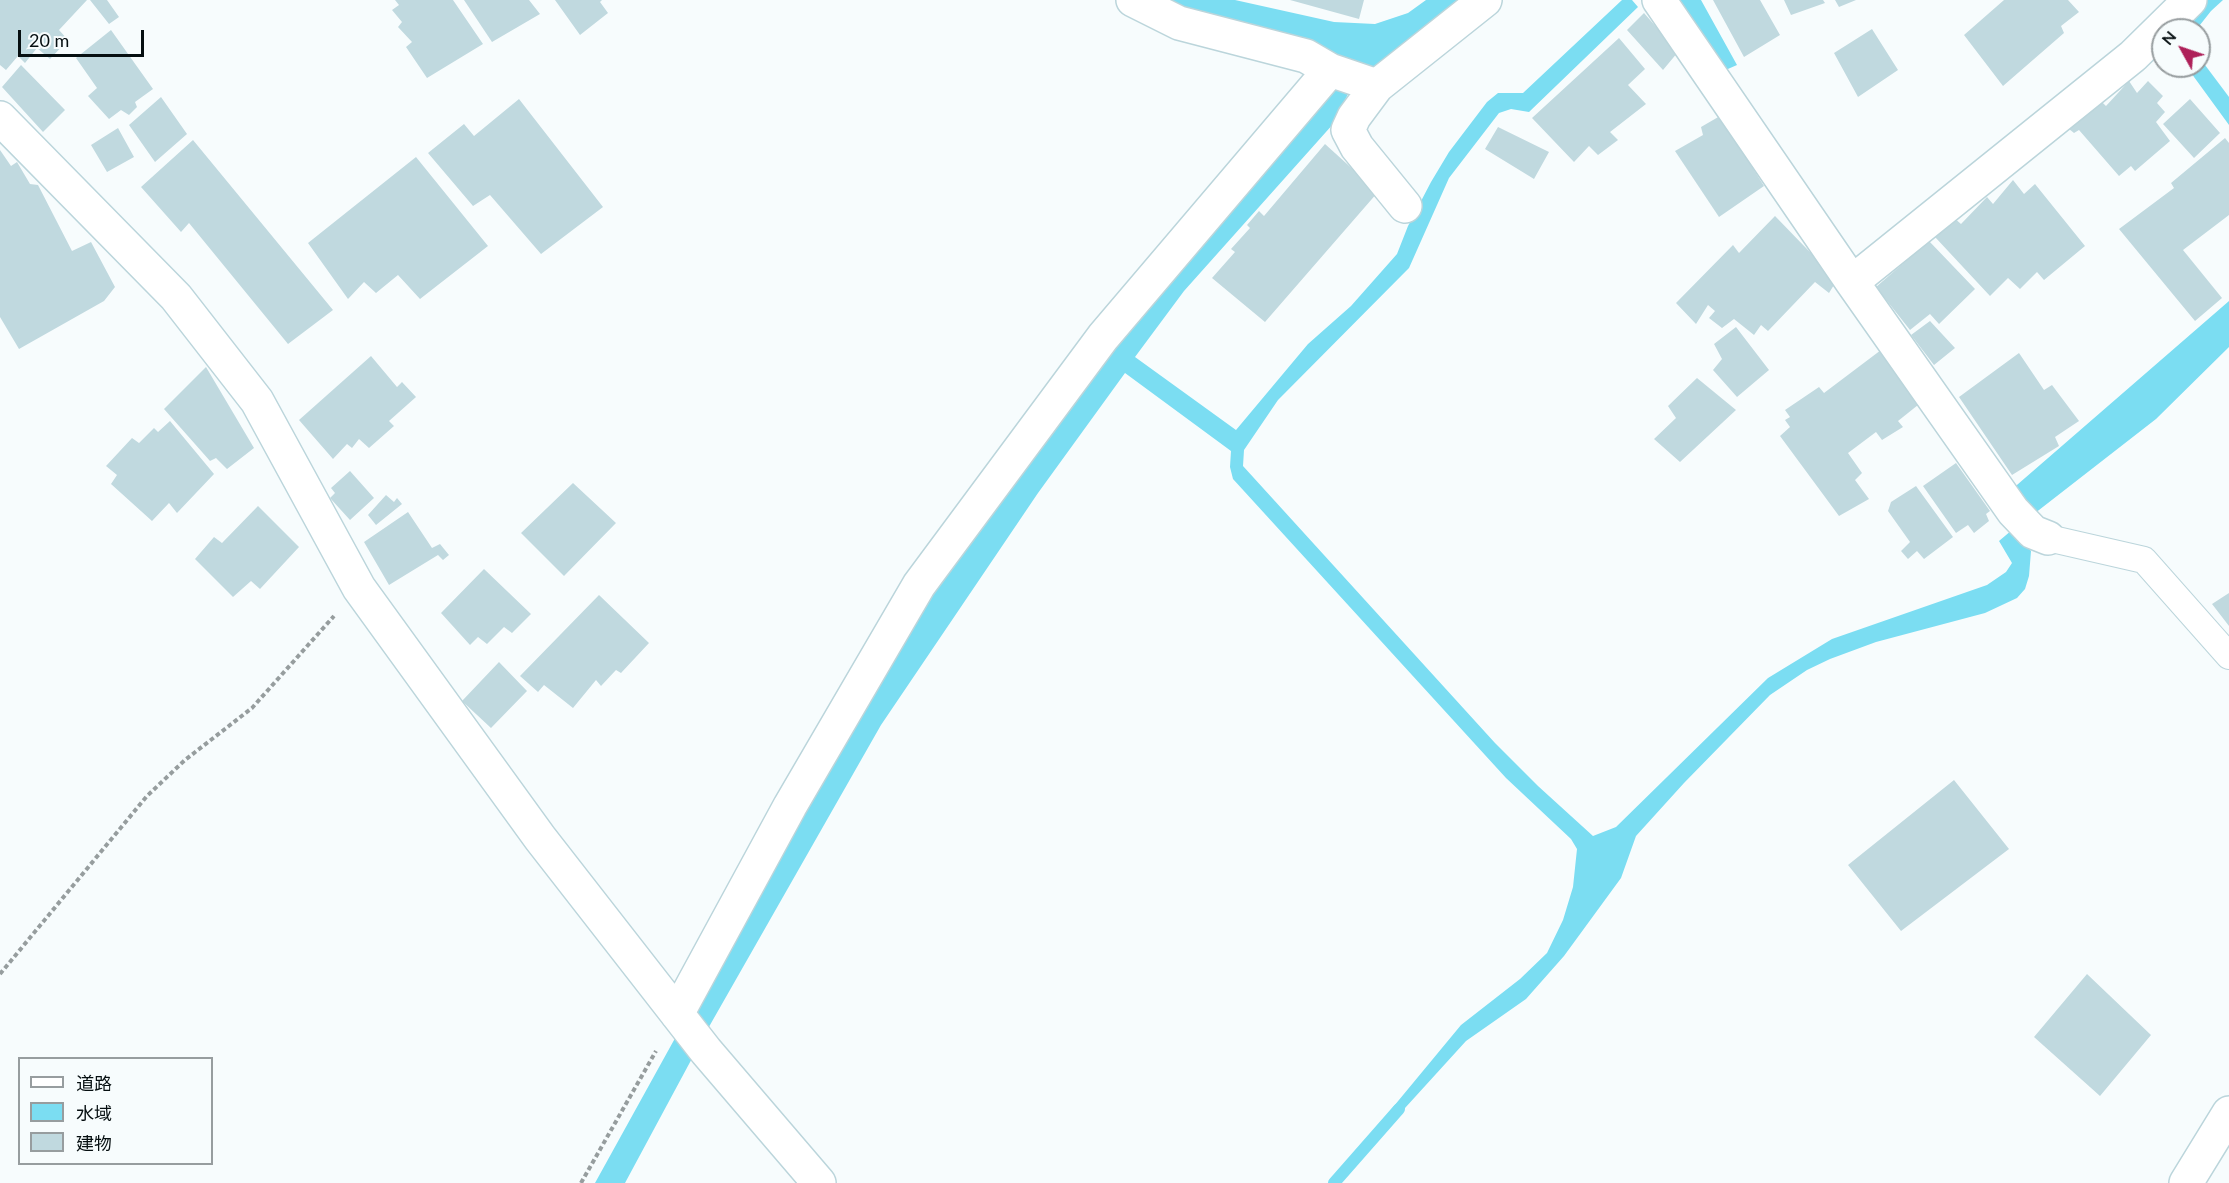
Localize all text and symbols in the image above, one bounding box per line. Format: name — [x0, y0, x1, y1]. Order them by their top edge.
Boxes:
scale bar — [21, 18, 147, 56]
north arrow — [2151, 18, 2211, 78]
text: N — [2157, 27, 2180, 48]
text: 20 m — [29, 29, 69, 51]
legend — [18, 1057, 213, 1165]
text: 道路 — [76, 1072, 112, 1094]
text: 水域 — [76, 1102, 112, 1124]
text: 建物 — [76, 1132, 112, 1154]

